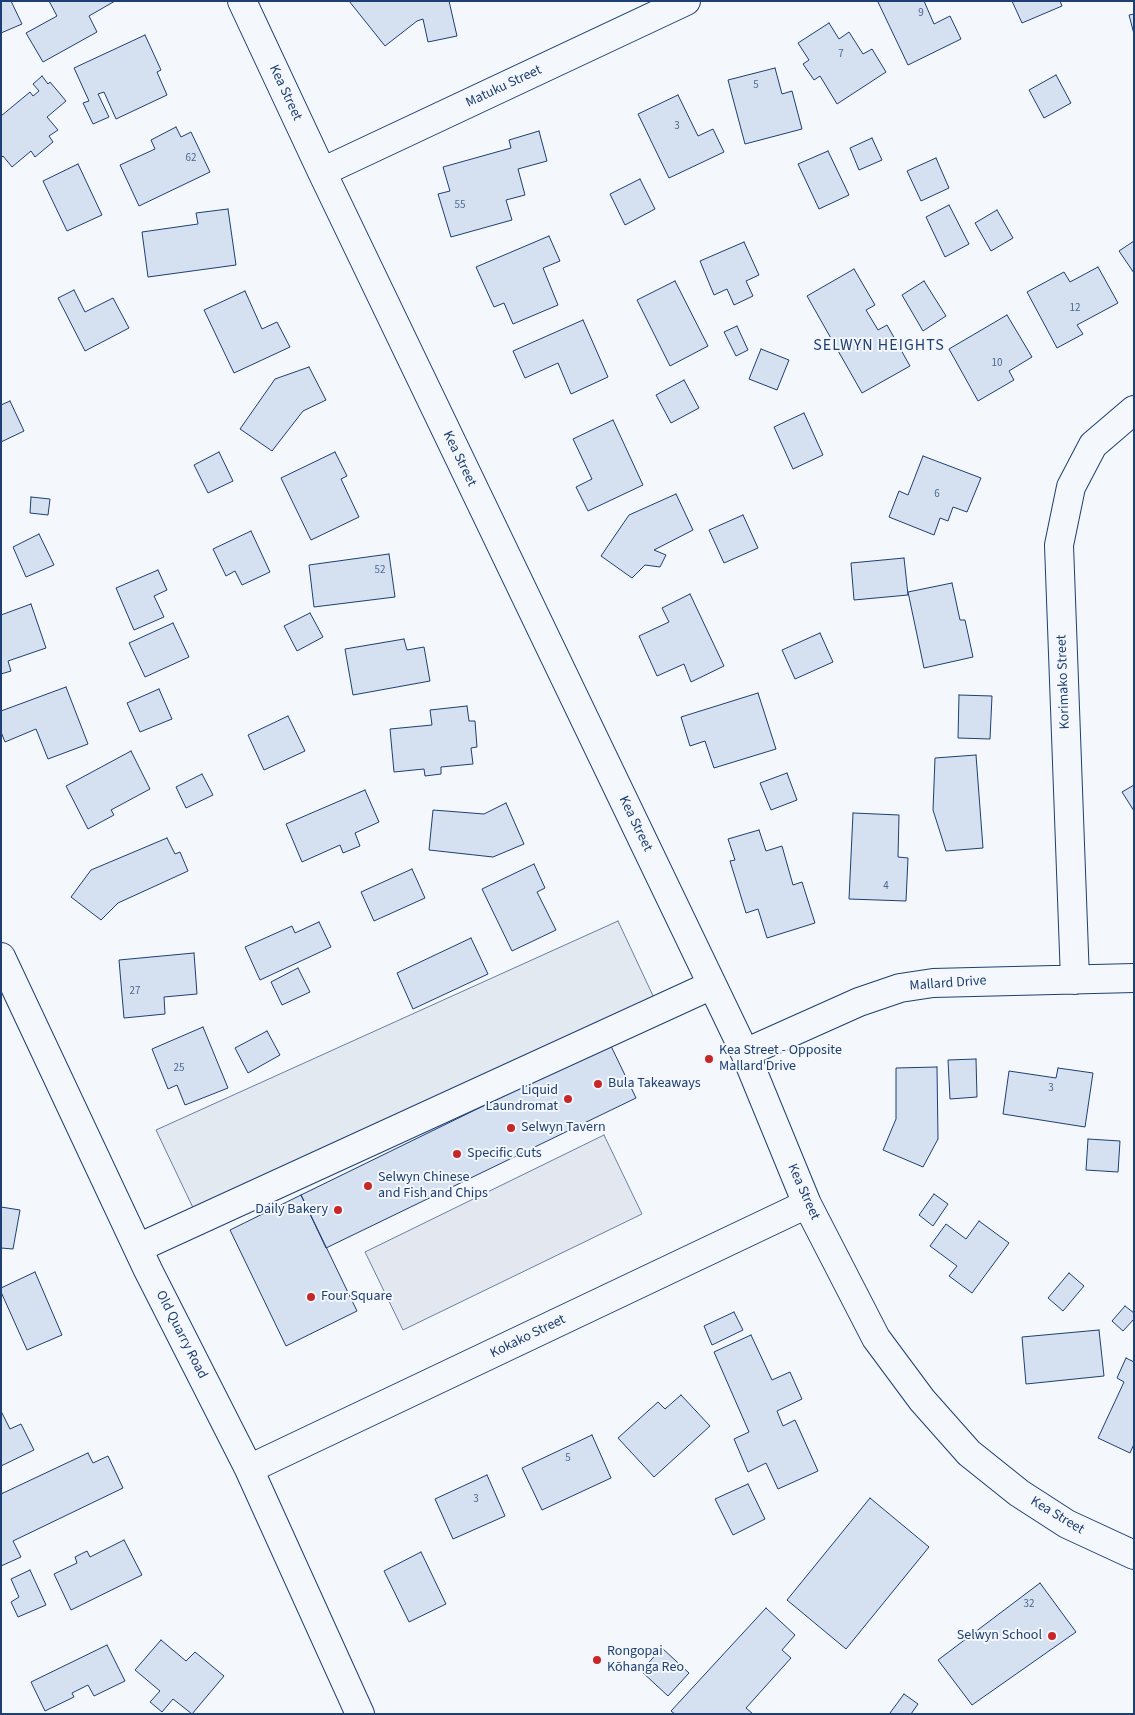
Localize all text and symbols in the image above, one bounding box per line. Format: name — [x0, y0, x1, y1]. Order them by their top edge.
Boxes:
house number: 9 — [918, 7, 924, 21]
house number: 7 — [838, 48, 844, 62]
street label: Kea Street — [265, 62, 305, 124]
street label: Matuku Street — [463, 62, 545, 112]
house number: 5 — [753, 79, 759, 93]
house number: 3 — [674, 120, 680, 134]
house number: 62 — [186, 152, 196, 166]
house number: 55 — [455, 199, 465, 213]
house number: 12 — [1070, 302, 1080, 316]
district label: SELWYN HEIGHTS — [812, 336, 946, 356]
house number: 10 — [992, 357, 1002, 371]
street label: Kea Street — [438, 428, 480, 490]
house number: 6 — [934, 488, 940, 502]
house number: 52 — [375, 564, 385, 578]
street label: Korimako Street — [1054, 634, 1074, 730]
street label: Kea Street — [614, 793, 656, 855]
house number: 4 — [883, 880, 889, 894]
street label: Mallard Drive — [909, 973, 987, 995]
house number: 27 — [130, 985, 140, 999]
place label: Kea Street - Opposite Mallard Drive — [719, 1043, 842, 1076]
marker: Kea Street - Opposite Mallard Drive — [703, 1053, 715, 1065]
house number: 25 — [174, 1062, 184, 1076]
place label: Bula Takeaways — [608, 1076, 701, 1092]
marker: Bula Takeaways — [592, 1078, 604, 1090]
house number: 3 — [1048, 1082, 1054, 1096]
place label: Liquid Laundromat — [486, 1083, 558, 1116]
marker: Liquid Laundromat — [562, 1093, 574, 1105]
place label: Selwyn Tavern — [521, 1120, 606, 1136]
marker: Selwyn Tavern — [505, 1122, 517, 1134]
place label: Specific Cuts — [467, 1146, 542, 1162]
marker: Specific Cuts — [451, 1148, 463, 1160]
street label: Kea Street — [783, 1161, 823, 1223]
place label: Selwyn Chinese and Fish and Chips — [378, 1170, 488, 1202]
marker: Selwyn Chinese and Fish and Chips — [362, 1180, 374, 1192]
place label: Daily Bakery — [255, 1202, 328, 1218]
marker: Daily Bakery — [332, 1204, 344, 1216]
street label: Old Quarry Road — [152, 1288, 210, 1382]
place label: Four Square — [321, 1289, 392, 1305]
marker: Four Square — [305, 1291, 317, 1303]
street label: Kokako Street — [488, 1312, 568, 1362]
house number: 5 — [565, 1452, 571, 1466]
house number: 3 — [473, 1493, 479, 1507]
street label: Kea Street — [1027, 1493, 1087, 1539]
house number: 32 — [1024, 1598, 1034, 1612]
place label: Selwyn School — [957, 1628, 1042, 1644]
marker: Selwyn School — [1046, 1630, 1058, 1642]
place label: Rongopai Kōhanga Reo — [607, 1644, 684, 1676]
marker: Rongopai Kōhanga Reo — [591, 1654, 603, 1666]

